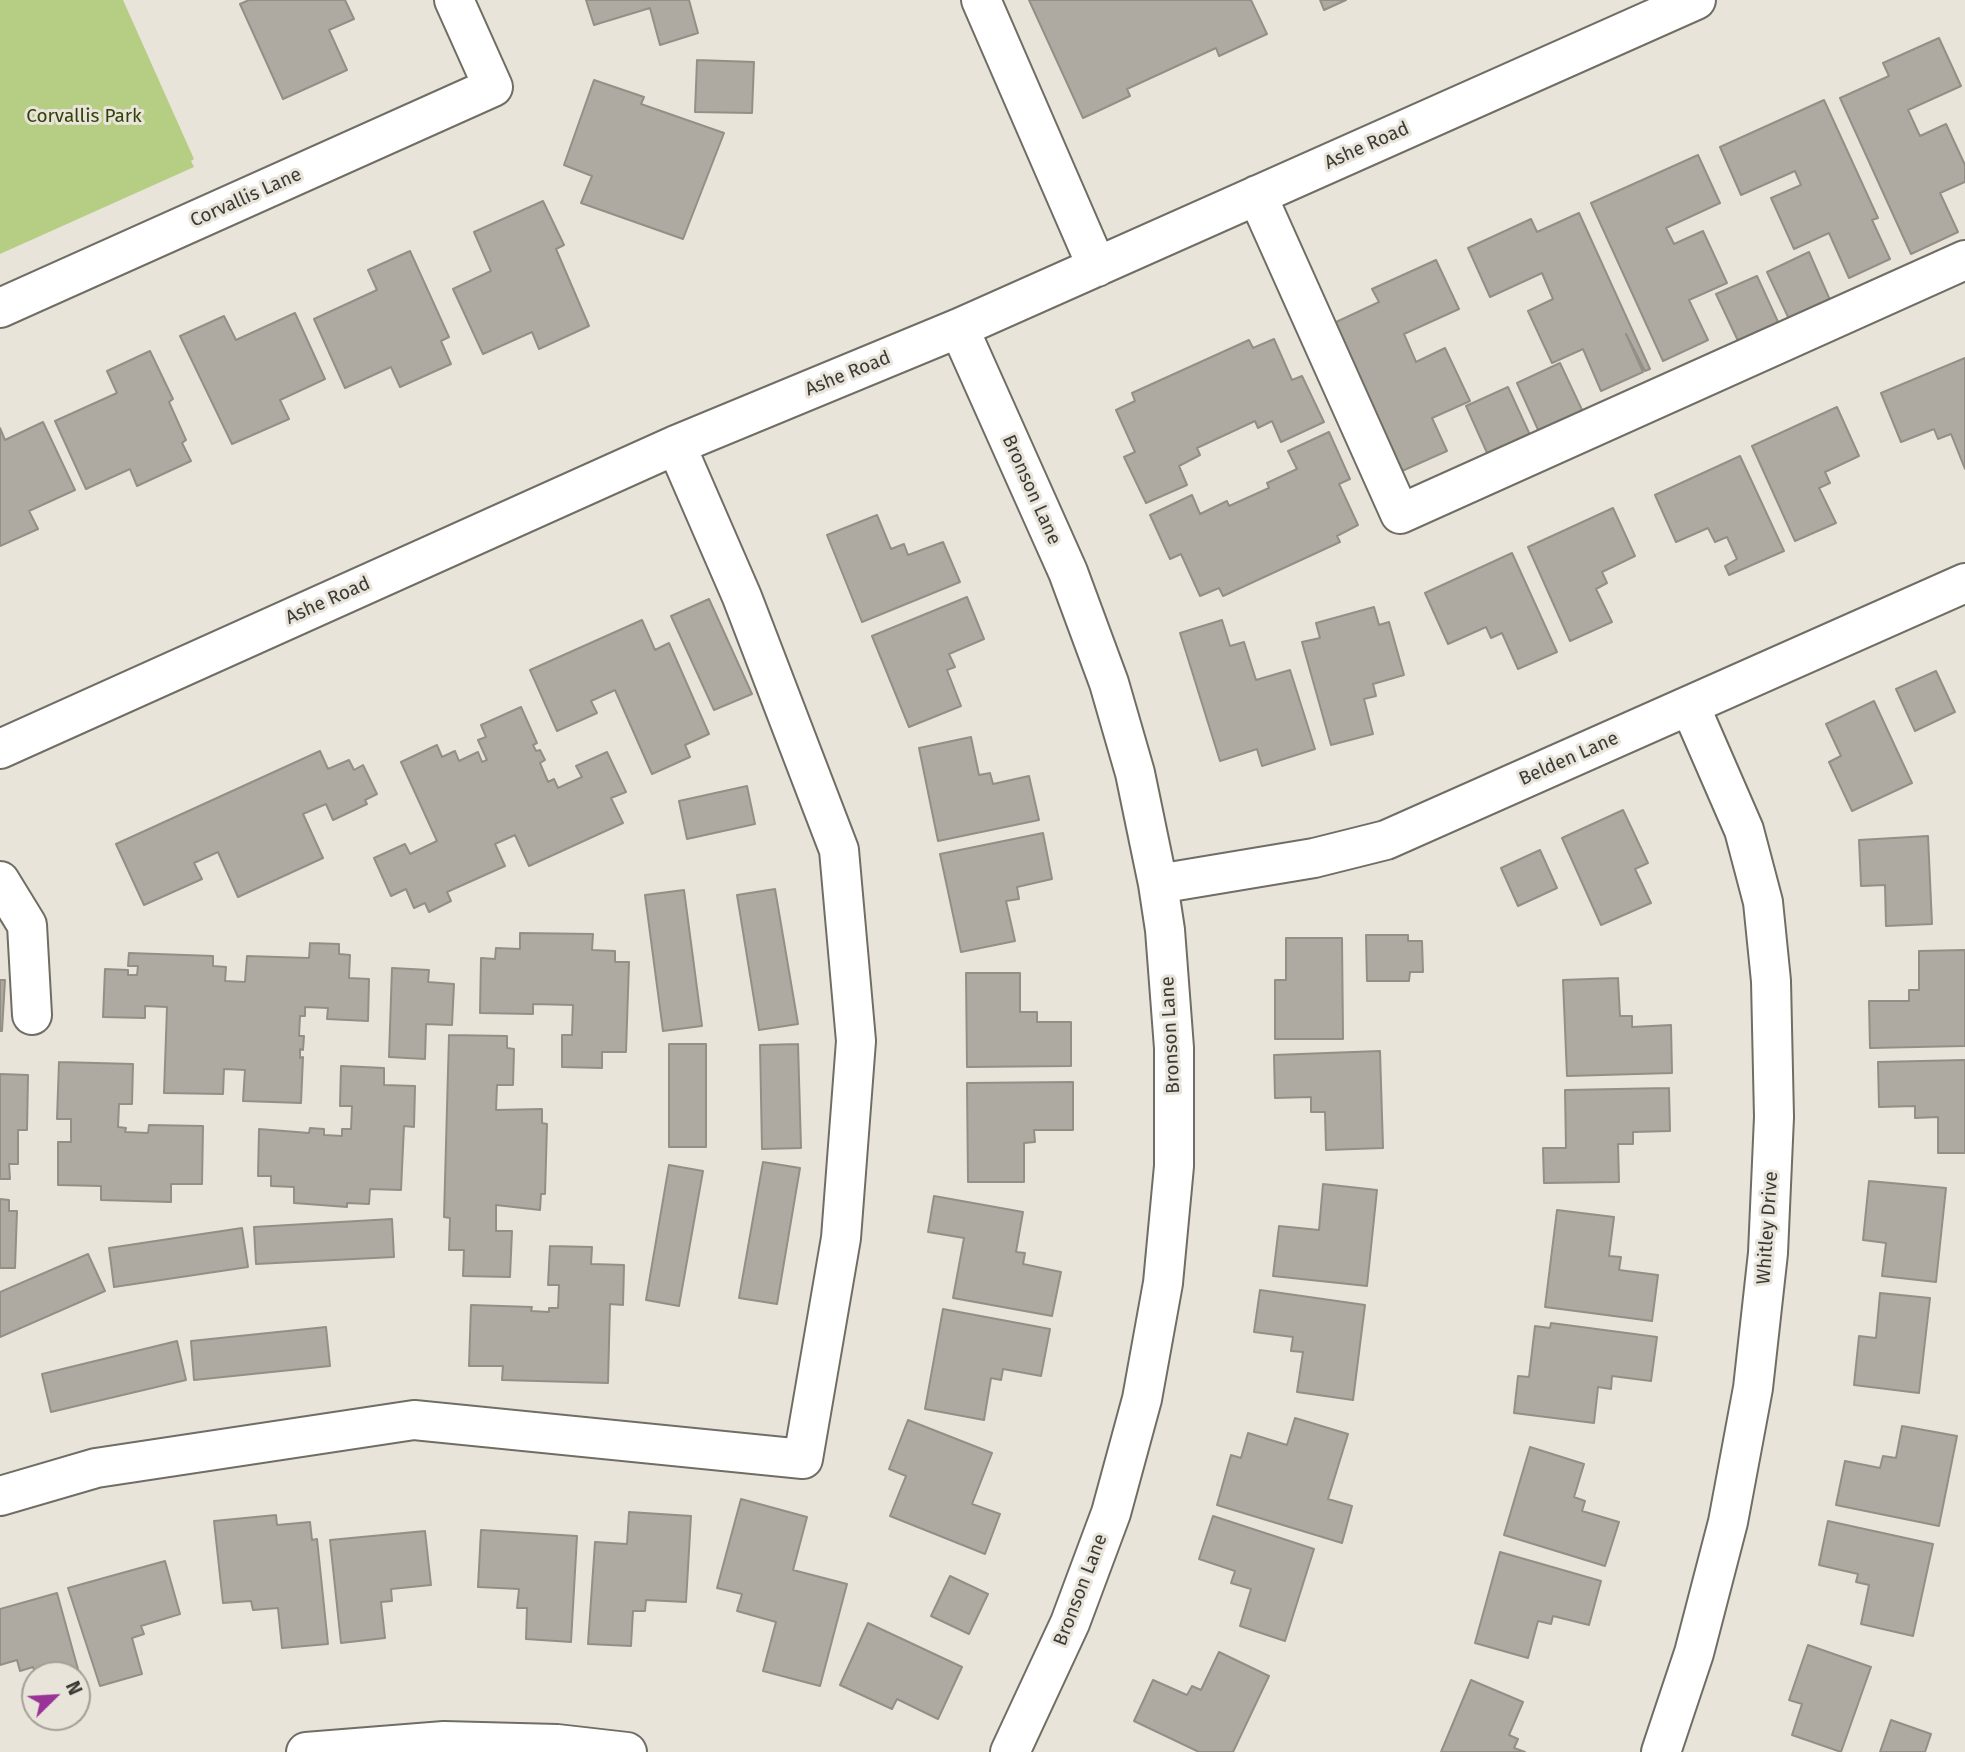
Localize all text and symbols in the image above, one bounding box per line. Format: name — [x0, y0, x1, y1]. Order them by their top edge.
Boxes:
park label: Corvallis Park — [26, 106, 142, 128]
street label: Ashe Road — [1321, 117, 1413, 175]
street label: Corvallis Lane — [187, 163, 305, 233]
street label: Ashe Road — [802, 347, 894, 401]
street label: Bronson Lane — [997, 432, 1065, 548]
street label: Ashe Road — [282, 572, 374, 630]
street label: Belden Lane — [1516, 727, 1622, 791]
street label: Bronson Lane — [1157, 976, 1185, 1094]
street label: Whitley Drive — [1753, 1171, 1783, 1285]
street label: Bronson Lane — [1049, 1531, 1113, 1649]
north arrow — [21, 1661, 91, 1731]
text: N — [61, 1678, 87, 1698]

